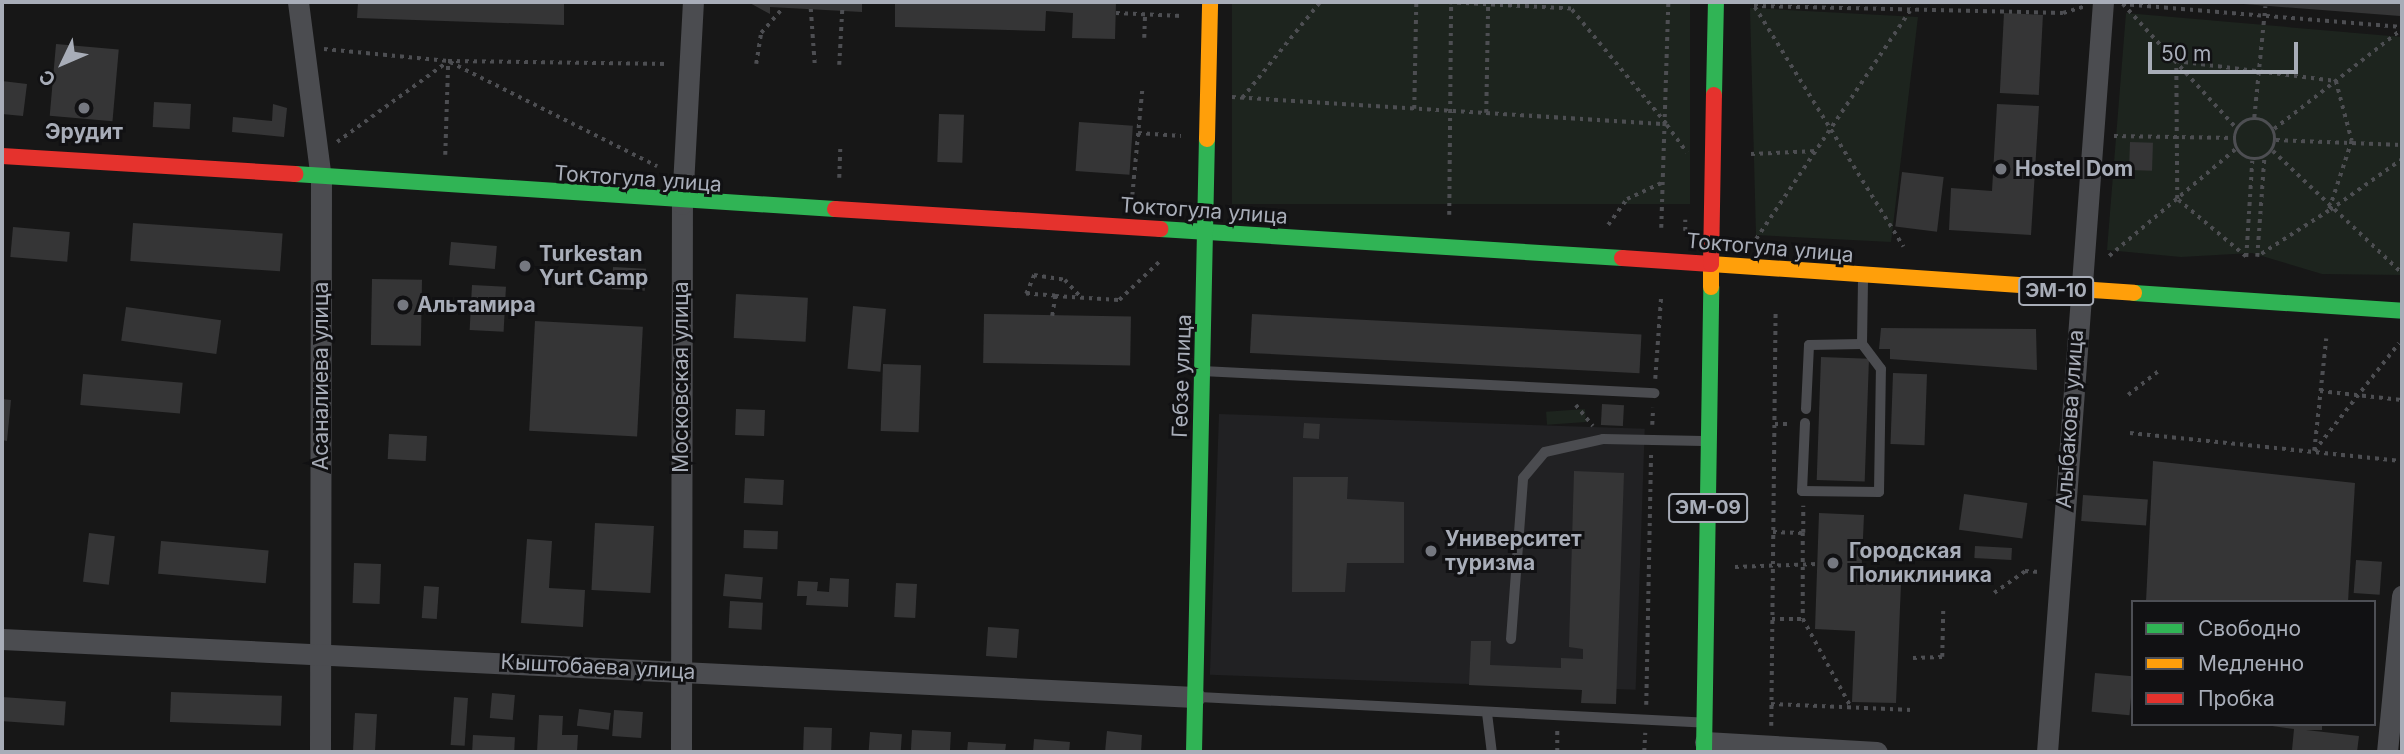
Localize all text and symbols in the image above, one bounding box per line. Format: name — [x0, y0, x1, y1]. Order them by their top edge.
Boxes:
north arrow — [28, 28, 98, 98]
scale bar — [2152, 28, 2302, 72]
text: 50 m — [2161, 41, 2211, 66]
text: С — [34, 65, 61, 91]
marker: Эрудит — [76, 100, 92, 116]
place label: Эрудит — [45, 119, 123, 145]
place label: Hostel Dom — [2015, 156, 2133, 182]
street label: Токтогула улица — [553, 161, 723, 197]
marker: Hostel Dom — [1993, 161, 2009, 177]
street label: Токтогула улица — [1119, 193, 1289, 229]
street label: Токтогула улица — [1685, 228, 1855, 268]
place label: Turkestan Yurt Camp — [539, 241, 648, 291]
marker: Turkestan Yurt Camp — [517, 258, 533, 274]
road number: ЭМ-10 — [2018, 276, 2094, 306]
street label: Московская улица — [668, 281, 694, 473]
street label: Асаналиева улица — [308, 282, 334, 470]
place label: Альтамира — [417, 292, 536, 318]
marker: Альтамира — [395, 297, 411, 313]
street label: Гебзе улица — [1167, 314, 1197, 438]
street label: Алыбакова улица — [2051, 329, 2089, 509]
road number: ЭМ-09 — [1668, 492, 1748, 524]
place label: Университет туризма — [1445, 526, 1582, 576]
place label: Городская Поликлиника — [1849, 538, 1992, 588]
marker: Университет туризма — [1423, 543, 1439, 559]
marker: Городская Поликлиника — [1823, 553, 1843, 573]
legend — [2131, 600, 2376, 726]
text: Свободно — [2198, 616, 2301, 641]
street label: Кыштобаева улица — [500, 649, 696, 685]
text: Медленно — [2198, 651, 2304, 676]
text: Пробка — [2198, 686, 2275, 711]

